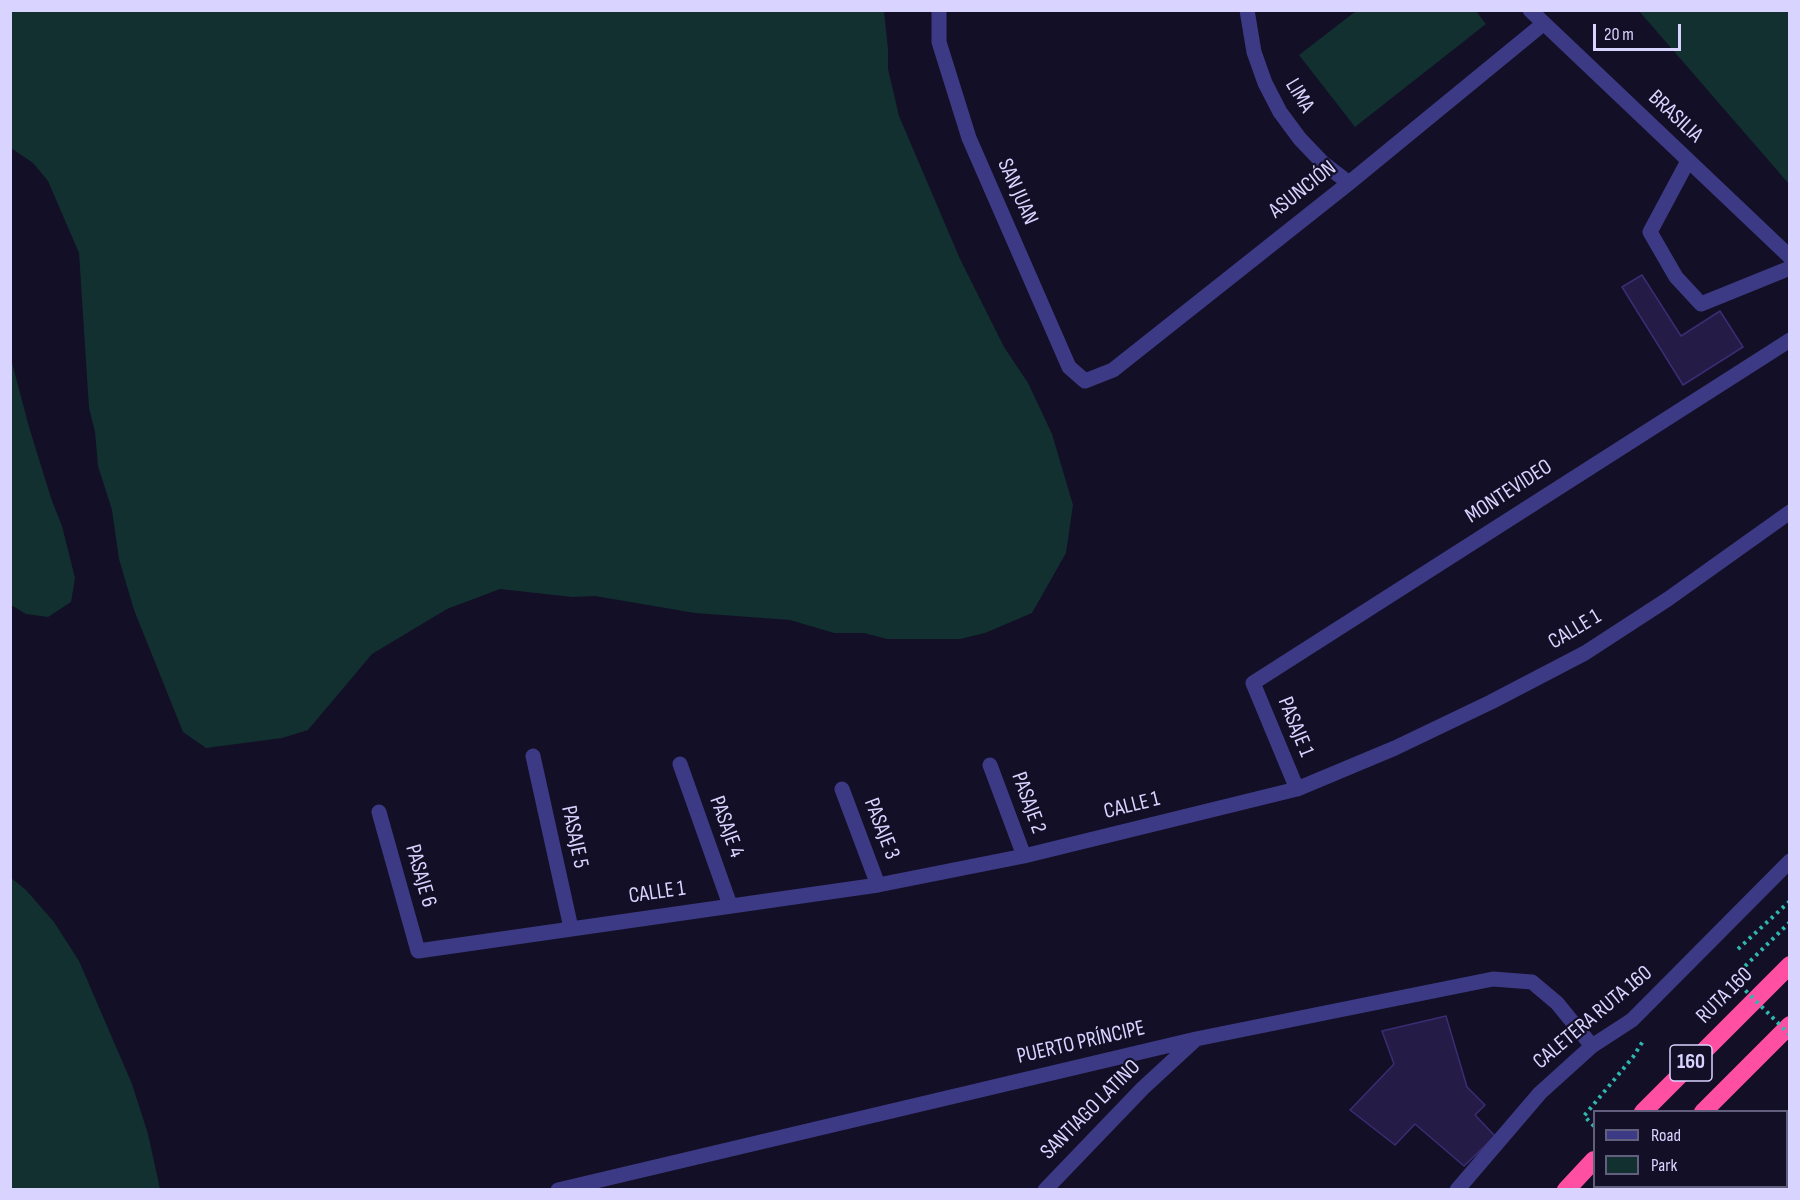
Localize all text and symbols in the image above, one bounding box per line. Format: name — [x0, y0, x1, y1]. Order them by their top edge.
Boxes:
scale bar — [1596, 12, 1684, 50]
text: 20 m — [1604, 24, 1634, 45]
street label: LIMA — [1279, 74, 1319, 118]
street label: BRASILIA — [1642, 85, 1708, 149]
street label: SAN JUAN — [991, 155, 1043, 229]
street label: ASUNCIÓN — [1264, 156, 1342, 224]
street label: MONTEVIDEO — [1461, 454, 1557, 530]
street label: CALLE 1 — [1544, 604, 1606, 656]
street label: PASAJE 1 — [1271, 693, 1319, 761]
street label: PASAJE 2 — [1005, 769, 1051, 837]
street label: CALLE 1 — [1101, 786, 1163, 826]
street label: PASAJE 4 — [703, 793, 749, 861]
street label: PASAJE 3 — [857, 795, 905, 863]
street label: PASAJE 5 — [555, 803, 593, 871]
street label: PASAJE 6 — [398, 842, 442, 910]
street label: CALLE 1 — [627, 876, 687, 910]
street label: CALETERA RUTA 160 — [1528, 961, 1658, 1075]
street label: RUTA 160 — [1691, 962, 1759, 1030]
street label: PUERTO PRÍNCIPE — [1014, 1015, 1148, 1071]
road number: 160 — [1670, 1045, 1712, 1081]
street label: SANTIAGO LATINO — [1036, 1055, 1146, 1165]
legend — [1593, 1110, 1788, 1188]
text: Road — [1651, 1125, 1681, 1146]
text: Park — [1651, 1155, 1677, 1176]

